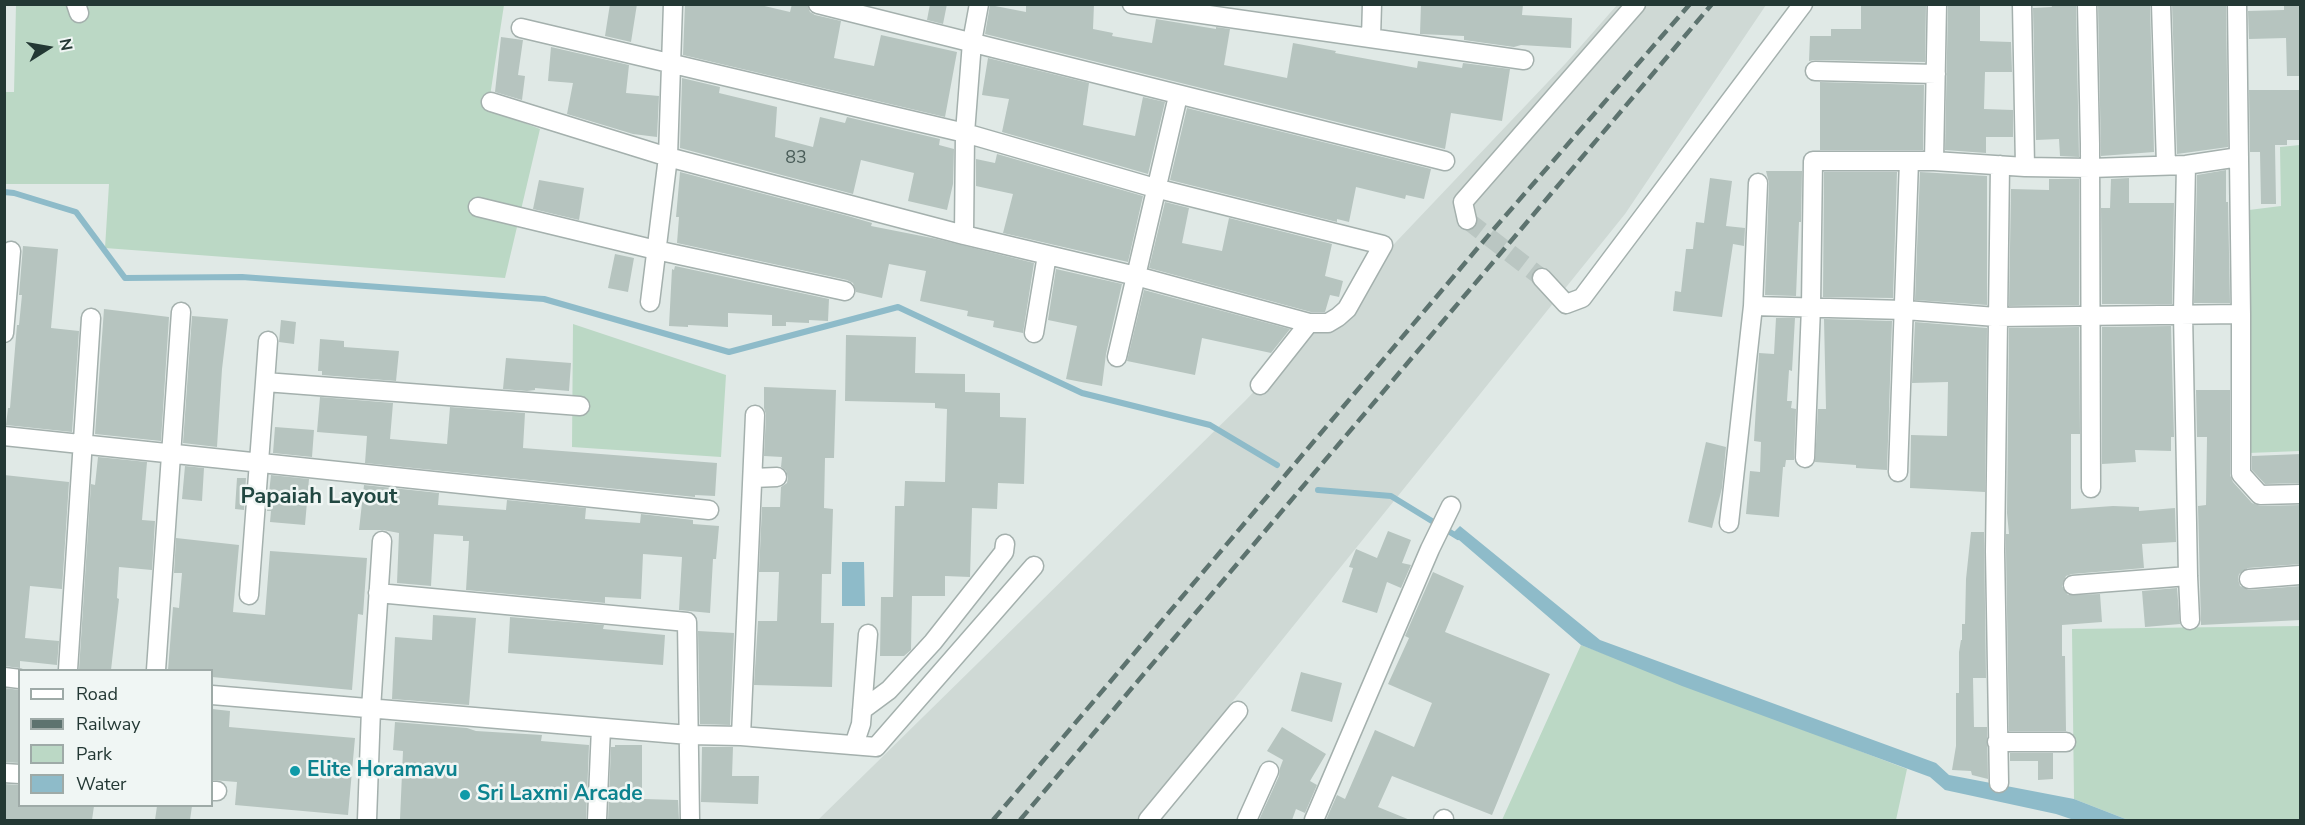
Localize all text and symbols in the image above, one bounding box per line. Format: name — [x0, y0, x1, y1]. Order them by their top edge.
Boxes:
north arrow — [18, 18, 78, 78]
text: N — [54, 37, 78, 53]
house number: 83 — [785, 148, 807, 170]
district label: Papaiah Layout — [240, 485, 398, 511]
legend — [18, 669, 213, 807]
text: Road — [76, 682, 118, 706]
text: Railway — [76, 712, 141, 736]
text: Park — [76, 742, 112, 766]
place label: Elite Horamavu — [307, 758, 458, 784]
marker: Elite Horamavu — [288, 764, 302, 778]
text: Water — [76, 772, 127, 796]
place label: Sri Laxmi Arcade — [477, 782, 643, 808]
marker: Sri Laxmi Arcade — [458, 788, 472, 802]

